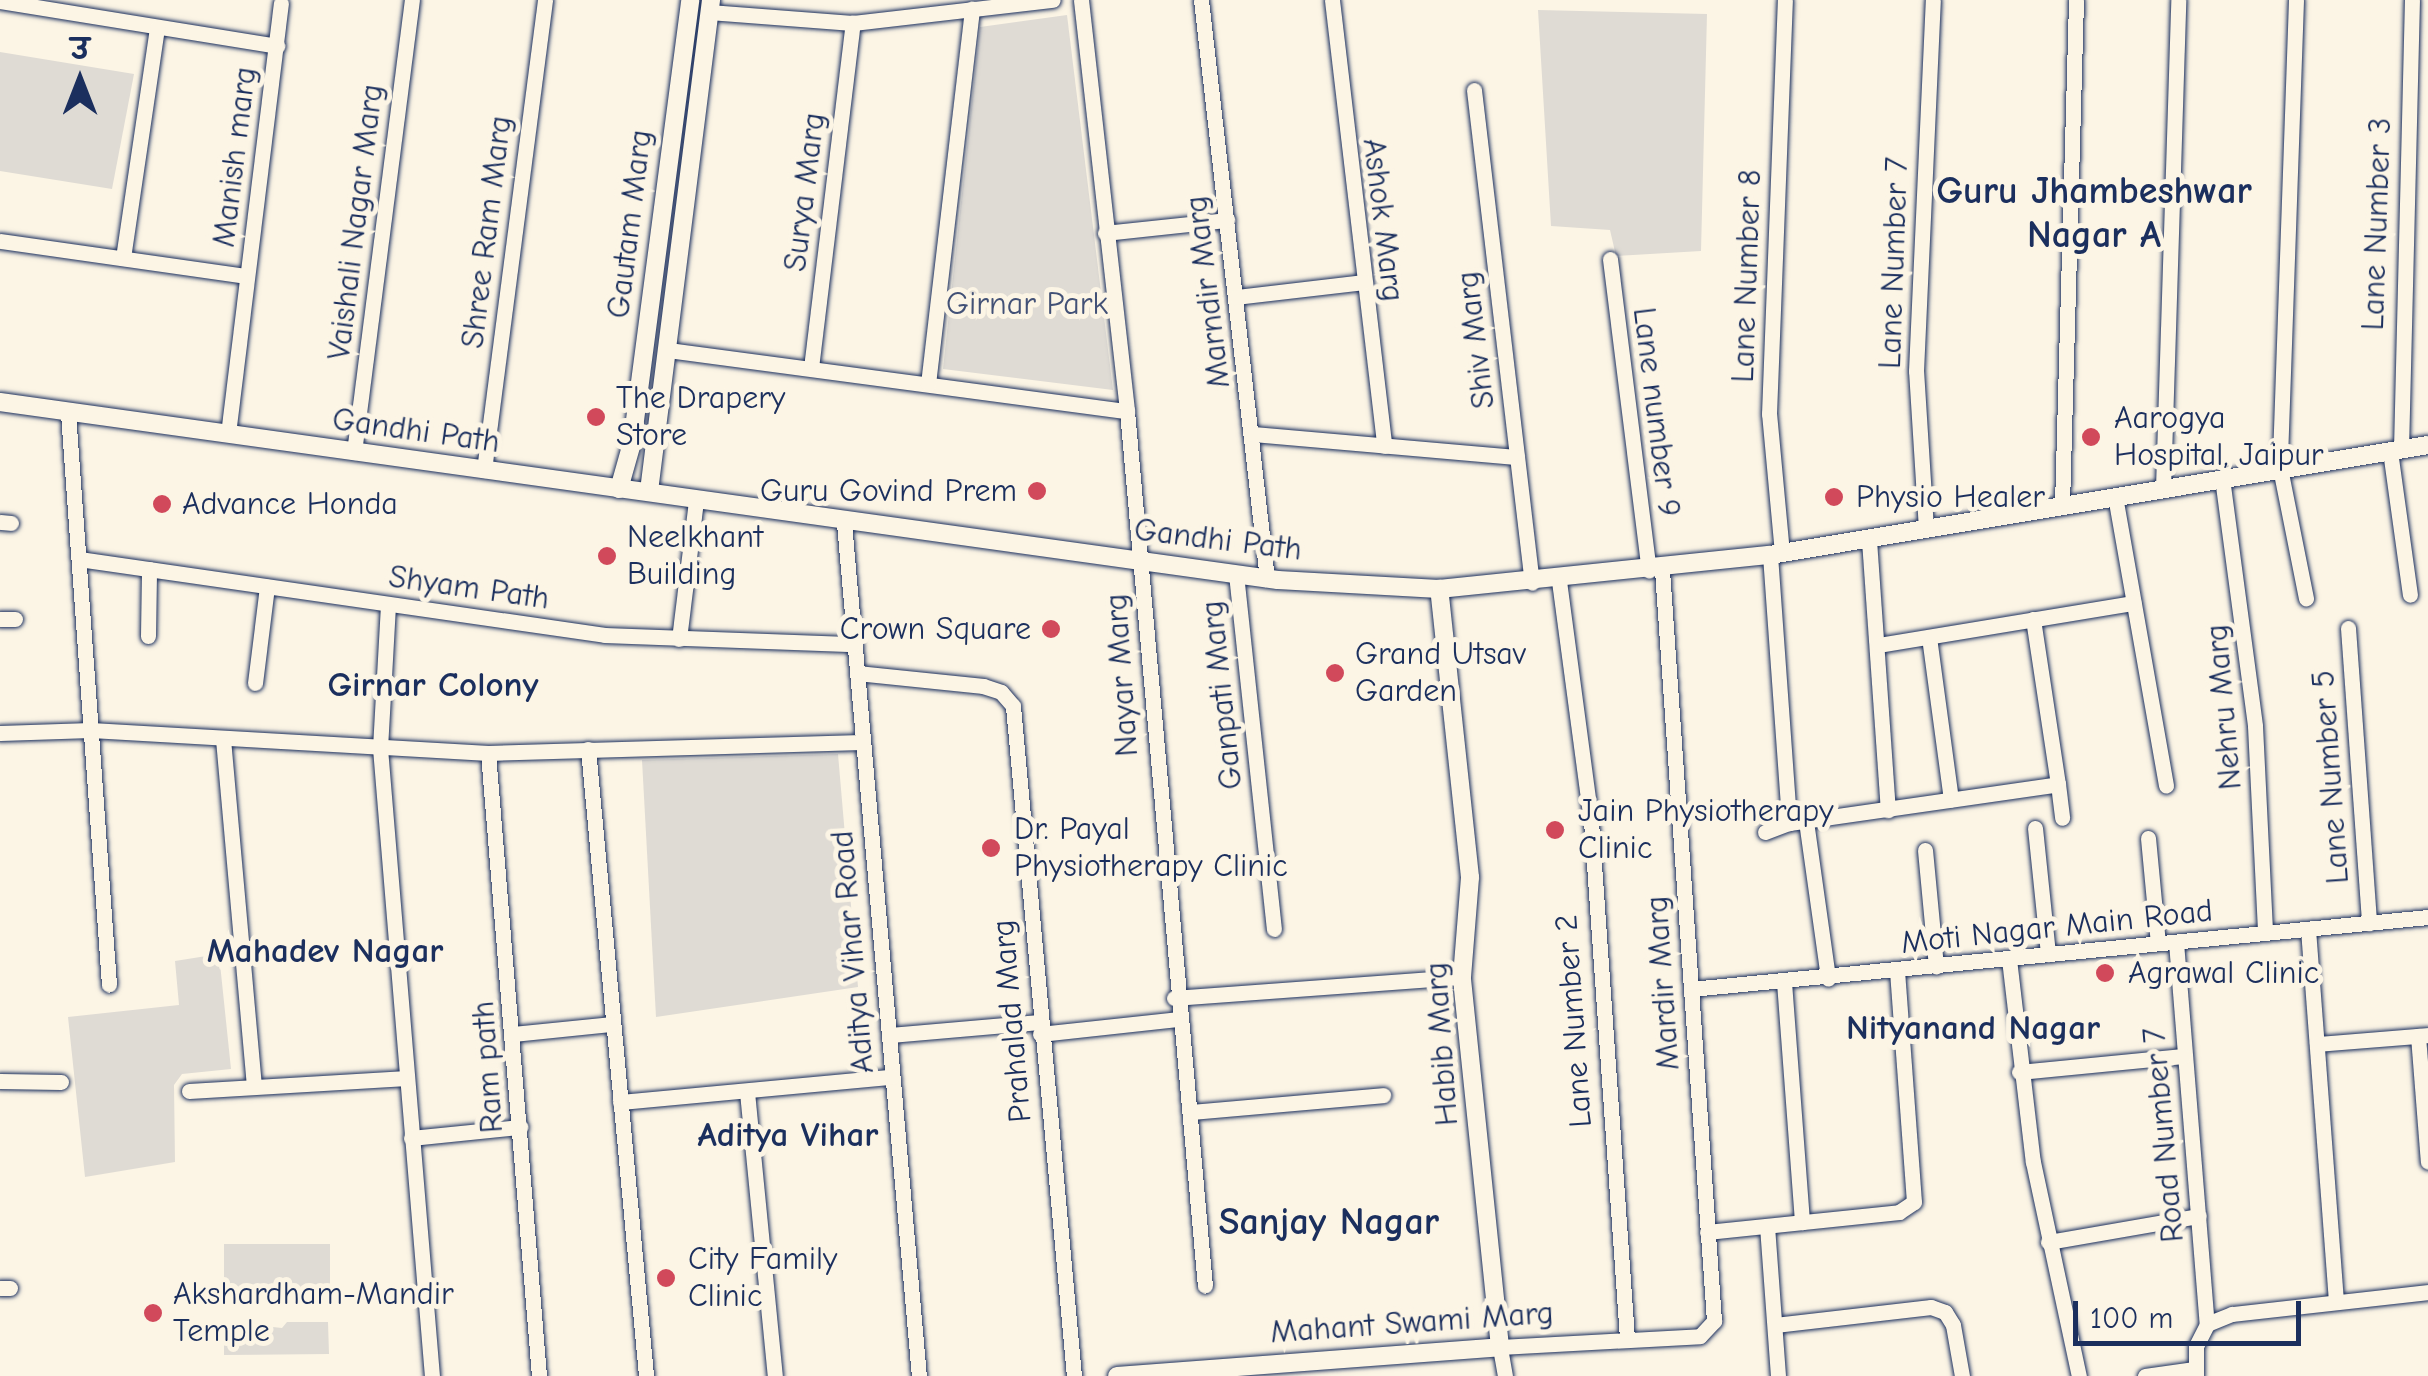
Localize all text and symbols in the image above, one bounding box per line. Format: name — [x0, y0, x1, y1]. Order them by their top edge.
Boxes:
north arrow — [30, 30, 130, 130]
text: उ — [71, 34, 89, 66]
street label: Manish marg — [205, 65, 265, 249]
street label: Vaishali Nagar Marg — [320, 82, 392, 362]
street label: Surya Marg — [776, 110, 834, 274]
street label: Shree Ram Marg — [454, 114, 520, 350]
street label: Lane Number 3 — [2354, 117, 2400, 331]
street label: Gautam Marg — [599, 128, 661, 320]
street label: Ashok Marg — [1354, 136, 1412, 304]
street label: Lane Number 7 — [1871, 156, 1917, 370]
street label: Lane Number 8 — [1724, 169, 1770, 383]
district label: Guru Jhambeshwar Nagar A — [1936, 169, 2252, 258]
street label: Marndir Marg — [1177, 194, 1239, 390]
street label: Shiv Marg — [1449, 269, 1503, 411]
park label: Girnar Park — [946, 285, 1108, 323]
street label: Lane number 9 — [1624, 305, 1688, 519]
place label: The Drapery Store — [616, 380, 785, 455]
street label: Gandhi Path — [330, 400, 502, 462]
place label: Aarogya Hospital, Jaipur — [2114, 400, 2324, 475]
marker: The Drapery Store — [585, 406, 607, 428]
marker: Aarogya Hospital, Jaipur — [2078, 424, 2104, 450]
place label: Guru Govind Prem — [760, 472, 1017, 510]
place label: Physio Healer — [1856, 478, 2045, 516]
marker: Guru Govind Prem — [1026, 480, 1048, 502]
marker: Physio Healer — [1821, 484, 1847, 510]
place label: Advance Honda — [182, 485, 398, 523]
marker: Advance Honda — [151, 493, 173, 515]
street label: Gandhi Path — [1132, 511, 1304, 569]
place label: Neelkhant Building — [627, 519, 763, 594]
marker: Neelkhant Building — [596, 545, 618, 567]
street label: Shyam Path — [386, 558, 552, 618]
street label: Nayar Marg — [1097, 592, 1147, 758]
street label: Ganpati Marg — [1193, 599, 1251, 791]
place label: Crown Square — [840, 610, 1031, 648]
marker: Crown Square — [1040, 618, 1062, 640]
street label: Nehru Marg — [2198, 623, 2250, 791]
place label: Grand Utsav Garden — [1355, 636, 1526, 711]
marker: Grand Utsav Garden — [1324, 662, 1346, 684]
district label: Girnar Colony — [327, 664, 539, 706]
street label: Lane Number 5 — [2304, 669, 2358, 885]
place label: Jain Physiotherapy Clinic — [1578, 793, 1833, 868]
place label: Dr. Payal Physiotherapy Clinic — [1014, 811, 1288, 886]
marker: Jain Physiotherapy Clinic — [1542, 817, 1568, 843]
street label: Aditya Vihar Road — [823, 829, 883, 1075]
marker: Dr. Payal Physiotherapy Clinic — [978, 835, 1004, 861]
street label: Moti Nagar Main Road — [1899, 892, 2215, 962]
street label: Mardir Marg — [1638, 895, 1688, 1071]
street label: Lane Number 2 — [1547, 913, 1601, 1129]
street label: Prahalad Marg — [984, 918, 1040, 1124]
district label: Mahadev Nagar — [207, 930, 443, 972]
place label: Agrawal Clinic — [2128, 954, 2319, 992]
marker: Agrawal Clinic — [2092, 960, 2118, 986]
street label: Habib Marg — [1417, 961, 1467, 1127]
street label: Ram path — [464, 1000, 512, 1134]
district label: Nityanand Nagar — [1846, 1007, 2100, 1049]
street label: Road Number 7 — [2135, 1026, 2193, 1244]
district label: Aditya Vihar — [698, 1114, 878, 1156]
district label: Sanjay Nagar — [1219, 1200, 1439, 1246]
place label: City Family Clinic — [688, 1241, 837, 1316]
marker: City Family Clinic — [653, 1265, 679, 1291]
place label: Akshardham-Mandir Temple — [173, 1276, 454, 1351]
scale bar — [2078, 1281, 2306, 1343]
street label: Mahant Swami Marg — [1269, 1294, 1555, 1352]
text: 100 m — [2090, 1301, 2173, 1336]
marker: Akshardham-Mandir Temple — [142, 1302, 164, 1324]

